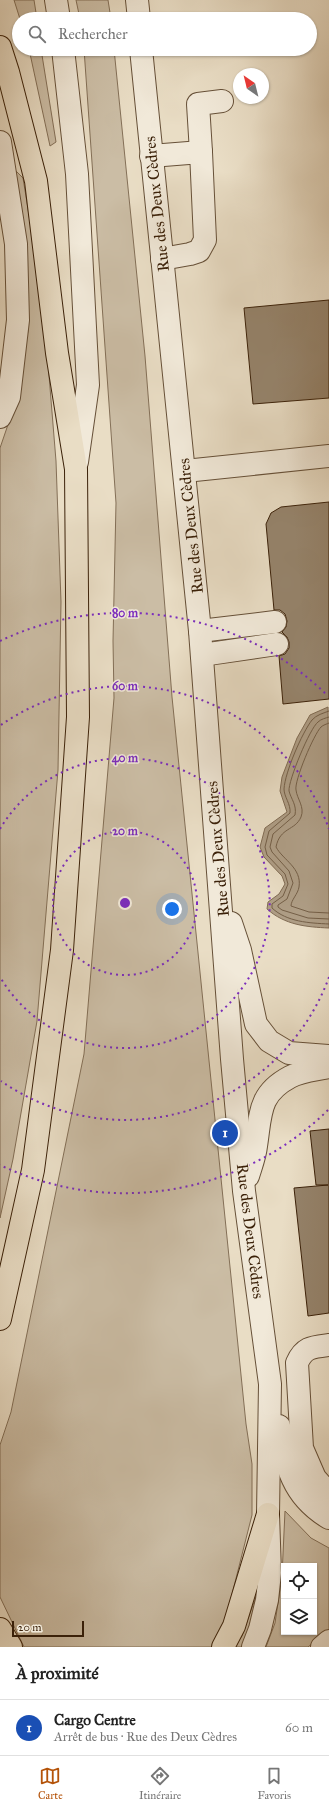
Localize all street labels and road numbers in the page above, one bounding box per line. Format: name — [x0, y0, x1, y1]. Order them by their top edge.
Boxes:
street label: Rue des Deux Cèdres — [140, 135, 173, 273]
street label: Rue des Deux Cèdres — [174, 457, 207, 595]
street label: Rue des Deux Cèdres — [202, 780, 233, 918]
street label: Rue des Deux Cèdres — [233, 1162, 268, 1300]

